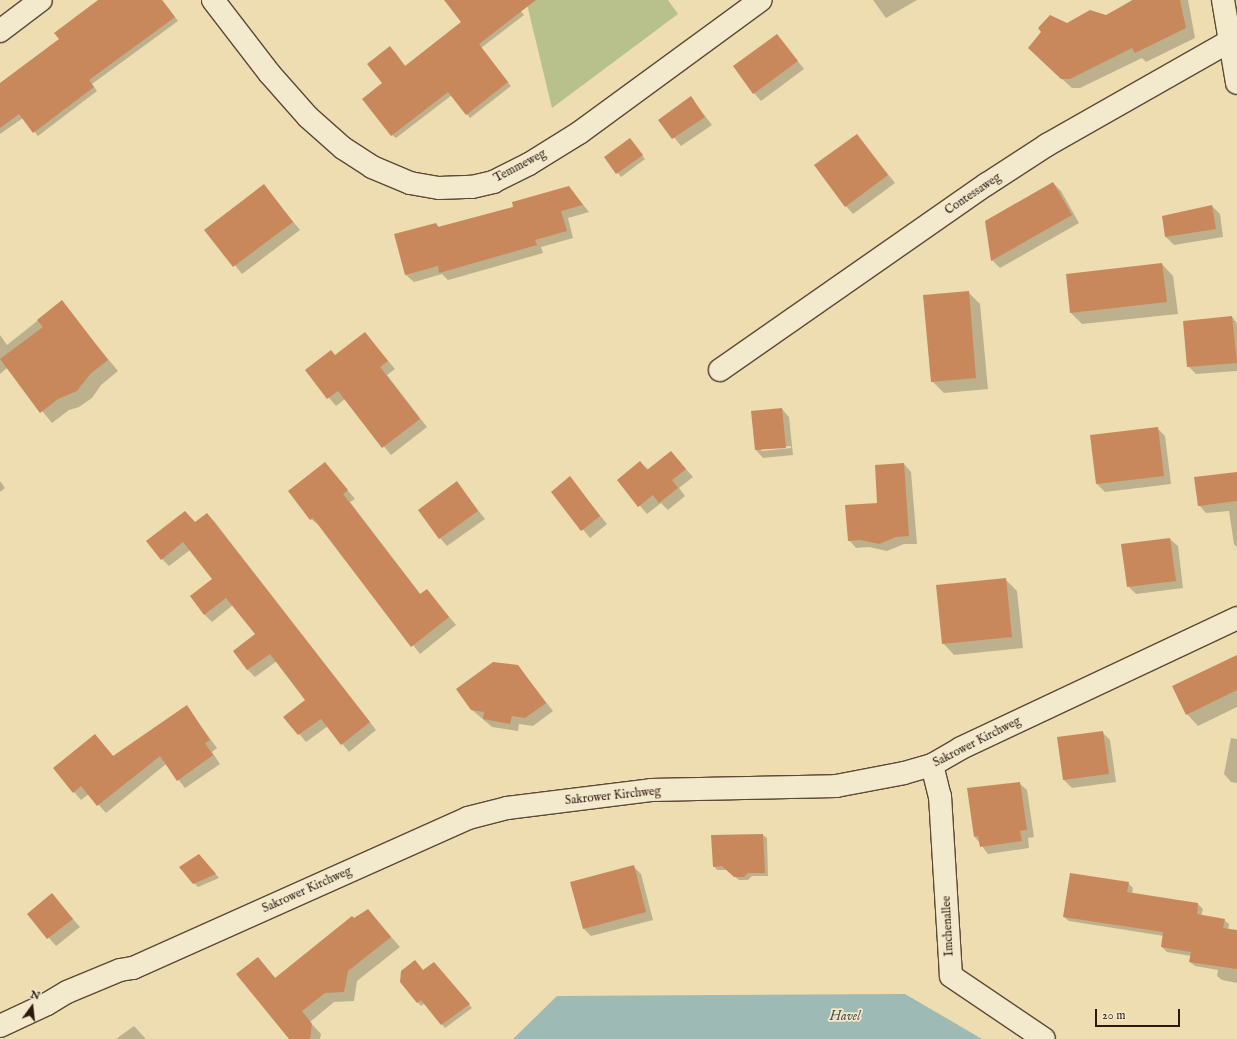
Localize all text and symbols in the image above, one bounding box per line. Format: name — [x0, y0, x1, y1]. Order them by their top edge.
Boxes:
street label: Temmeweg — [491, 146, 549, 186]
street label: Contessaweg — [942, 170, 1004, 218]
street label: Sakrower Kirchweg — [931, 714, 1023, 770]
street label: Sakrower Kirchweg — [564, 784, 662, 808]
street label: Sakrower Kirchweg — [260, 864, 354, 916]
street label: Imchenallee — [939, 895, 957, 957]
north arrow — [12, 987, 52, 1027]
text: N — [29, 987, 42, 1003]
scale bar — [1097, 1001, 1182, 1027]
text: 20 m — [1102, 1008, 1125, 1023]
water label: Havel — [830, 1009, 860, 1025]

